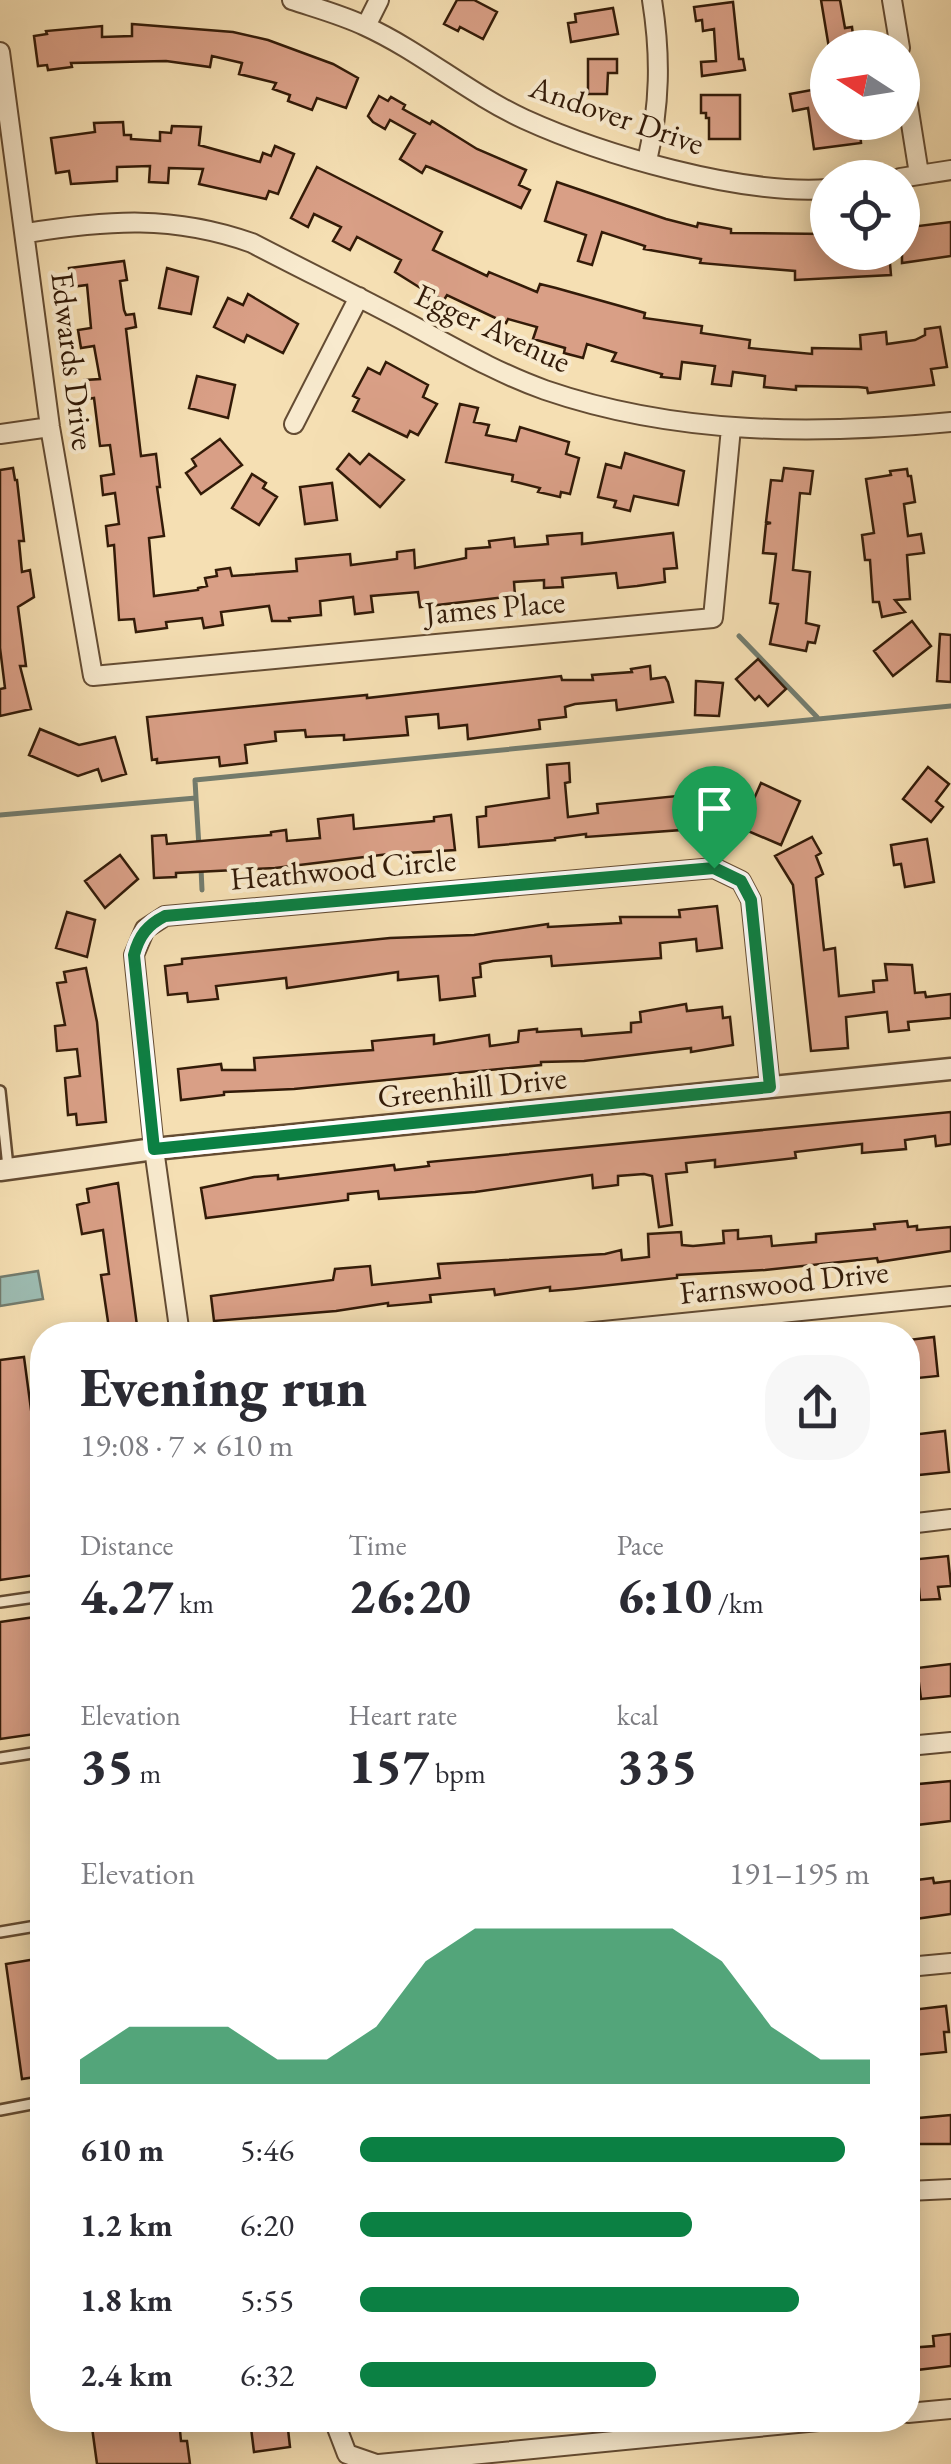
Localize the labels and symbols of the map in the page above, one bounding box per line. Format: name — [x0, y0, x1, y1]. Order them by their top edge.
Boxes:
north arrow — [810, 30, 920, 140]
street label: Andover Drive — [523, 65, 710, 164]
street label: Edwards Drive — [41, 269, 105, 453]
street label: Egger Avenue — [408, 274, 578, 382]
street label: James Place — [420, 580, 567, 634]
pin — [672, 766, 757, 869]
street label: Heathwood Circle — [228, 838, 458, 900]
street label: Greenhill Drive — [375, 1056, 569, 1118]
street label: Farnswood Drive — [677, 1250, 891, 1314]

